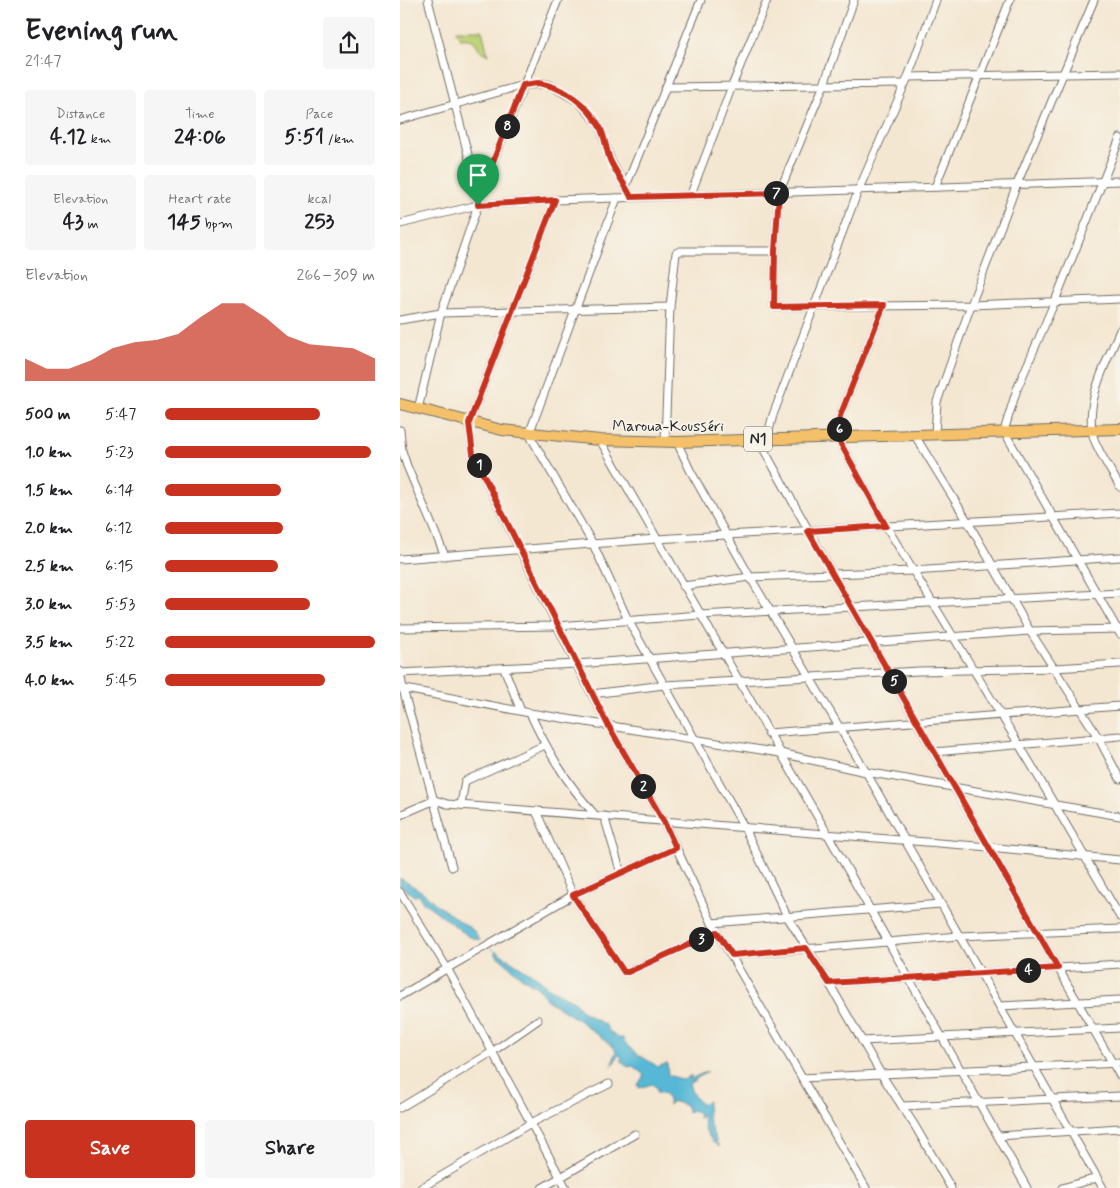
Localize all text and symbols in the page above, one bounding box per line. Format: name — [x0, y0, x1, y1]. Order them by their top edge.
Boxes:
text: Evening run — [25, 13, 178, 50]
button: share — [323, 17, 375, 69]
text: 21:47 — [25, 51, 61, 72]
text: Distance — [56, 105, 105, 123]
text: Time — [185, 105, 215, 123]
text: Pace — [305, 105, 333, 123]
pin: 8 — [494, 114, 520, 138]
text: 8 — [504, 117, 511, 135]
text: 4.12 — [50, 123, 87, 151]
text: 24:06 — [174, 123, 226, 151]
text: 5:51 — [284, 123, 324, 151]
text: km — [87, 130, 111, 148]
text: /km — [324, 130, 354, 148]
pin — [457, 154, 499, 205]
icon: arrive — [464, 161, 492, 189]
pin: 7 — [764, 180, 788, 206]
text: 7 — [772, 184, 781, 202]
text: Elevation — [53, 190, 108, 208]
text: Heart rate — [169, 190, 231, 208]
text: kcal — [308, 190, 331, 208]
text: 43 — [63, 208, 84, 236]
text: 145 — [167, 208, 201, 236]
text: 253 — [304, 208, 334, 236]
text: m — [84, 215, 99, 233]
text: bpm — [201, 215, 233, 233]
text: Elevation — [25, 265, 88, 286]
text: 266–309 m — [297, 265, 375, 286]
text: 500 m — [25, 404, 70, 425]
text: 5:47 — [105, 404, 136, 425]
street label: Maroua-Kousséri — [612, 416, 724, 437]
pin: 6 — [826, 416, 852, 442]
text: 6 — [836, 420, 843, 438]
road number: N1 — [744, 426, 772, 452]
text: 1.0 km — [25, 442, 72, 463]
text: 5:23 — [105, 442, 133, 463]
pin: 1 — [466, 452, 492, 478]
text: 1 — [476, 456, 483, 474]
text: 1.5 km — [25, 480, 73, 501]
text: 6:14 — [105, 480, 134, 501]
text: 2.0 km — [25, 518, 73, 539]
text: 6:12 — [105, 518, 133, 539]
text: 2.5 km — [25, 556, 73, 577]
text: 6:15 — [105, 556, 133, 577]
text: 3.0 km — [25, 594, 72, 615]
text: 5:53 — [105, 594, 135, 615]
text: 3.5 km — [25, 632, 73, 653]
text: 5:22 — [105, 632, 135, 653]
pin: 5 — [882, 668, 906, 694]
text: 4.0 km — [25, 670, 74, 691]
text: 5:45 — [105, 670, 137, 691]
text: 5 — [890, 672, 899, 690]
pin: 2 — [630, 774, 656, 798]
text: 2 — [640, 777, 647, 795]
pin: 3 — [688, 926, 714, 952]
text: 3 — [698, 930, 705, 948]
pin: 4 — [1016, 958, 1040, 982]
text: 4 — [1024, 961, 1033, 979]
button: Save — [25, 1120, 195, 1178]
button: Share — [205, 1120, 375, 1178]

